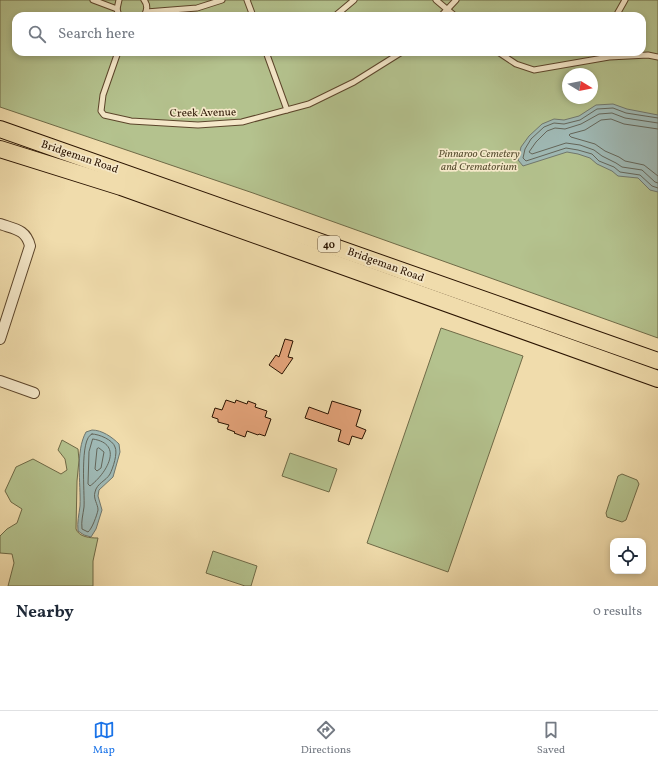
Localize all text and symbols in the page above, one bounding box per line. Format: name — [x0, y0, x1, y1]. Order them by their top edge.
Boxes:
search box — [12, 12, 646, 56]
icon: search — [26, 23, 48, 45]
text: Search here — [58, 24, 135, 45]
north arrow — [562, 68, 598, 104]
street label: Creek Avenue — [170, 105, 236, 122]
street label: Bridgeman Road — [39, 137, 120, 178]
park label: Pinnaroo Cemetery and Crematorium — [438, 147, 520, 175]
road number: 40 — [318, 236, 340, 252]
street label: Bridgeman Road — [345, 245, 426, 286]
map controls — [610, 538, 646, 574]
button: locate — [610, 538, 646, 574]
text: Nearby — [16, 601, 74, 624]
text: 0 results — [593, 603, 642, 621]
tab: Map — [93, 719, 115, 758]
tab: Directions — [301, 719, 351, 758]
tab: Saved — [537, 719, 565, 758]

